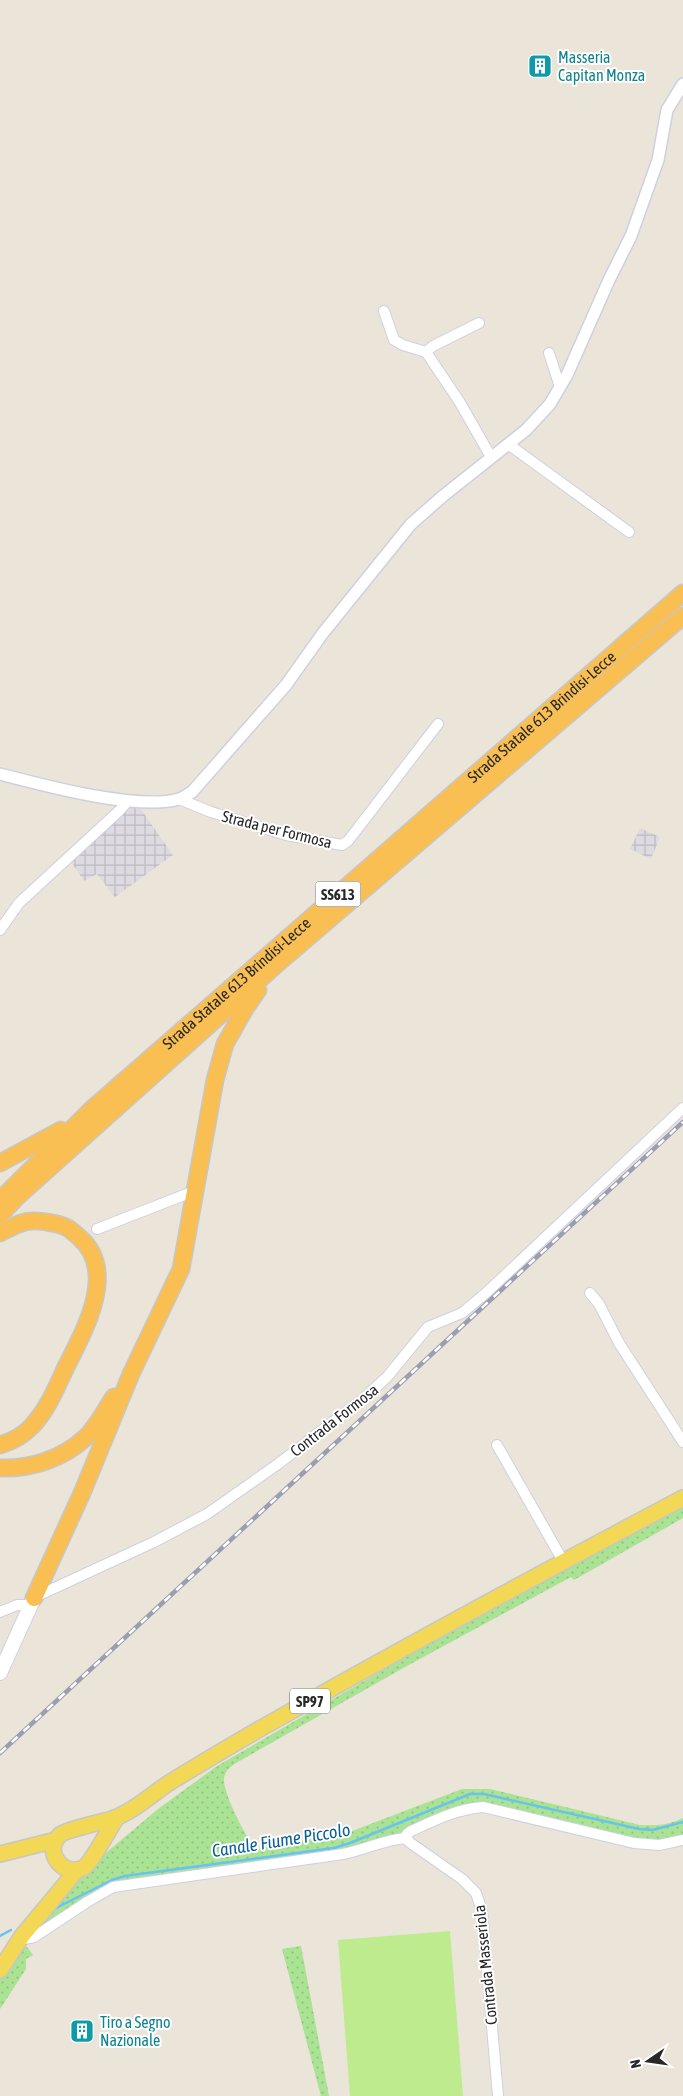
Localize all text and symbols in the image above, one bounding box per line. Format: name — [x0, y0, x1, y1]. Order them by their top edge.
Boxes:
place label: Masseria Capitan Monza — [558, 48, 645, 85]
building icon: Masseria Capitan Monza — [527, 53, 553, 79]
street label: Strada Statale 613 Brindisi-Lecce — [464, 647, 619, 786]
street label: Strada per Formosa — [220, 807, 334, 852]
road number: SS613 — [316, 882, 360, 906]
street label: Strada Statale 613 Brindisi-Lecce — [159, 914, 314, 1052]
street label: Contrada Formosa — [286, 1380, 382, 1460]
road number: SP97 — [290, 1688, 330, 1714]
water label: Canale Fiume Piccolo — [210, 1819, 352, 1861]
street label: Contrada Masseriola — [470, 1904, 500, 2026]
place label: Tiro a Segno Nazionale — [100, 2013, 171, 2049]
building icon: Tiro a Segno Nazionale — [69, 2018, 95, 2044]
north arrow — [623, 2036, 673, 2086]
text: N — [627, 2058, 644, 2070]

